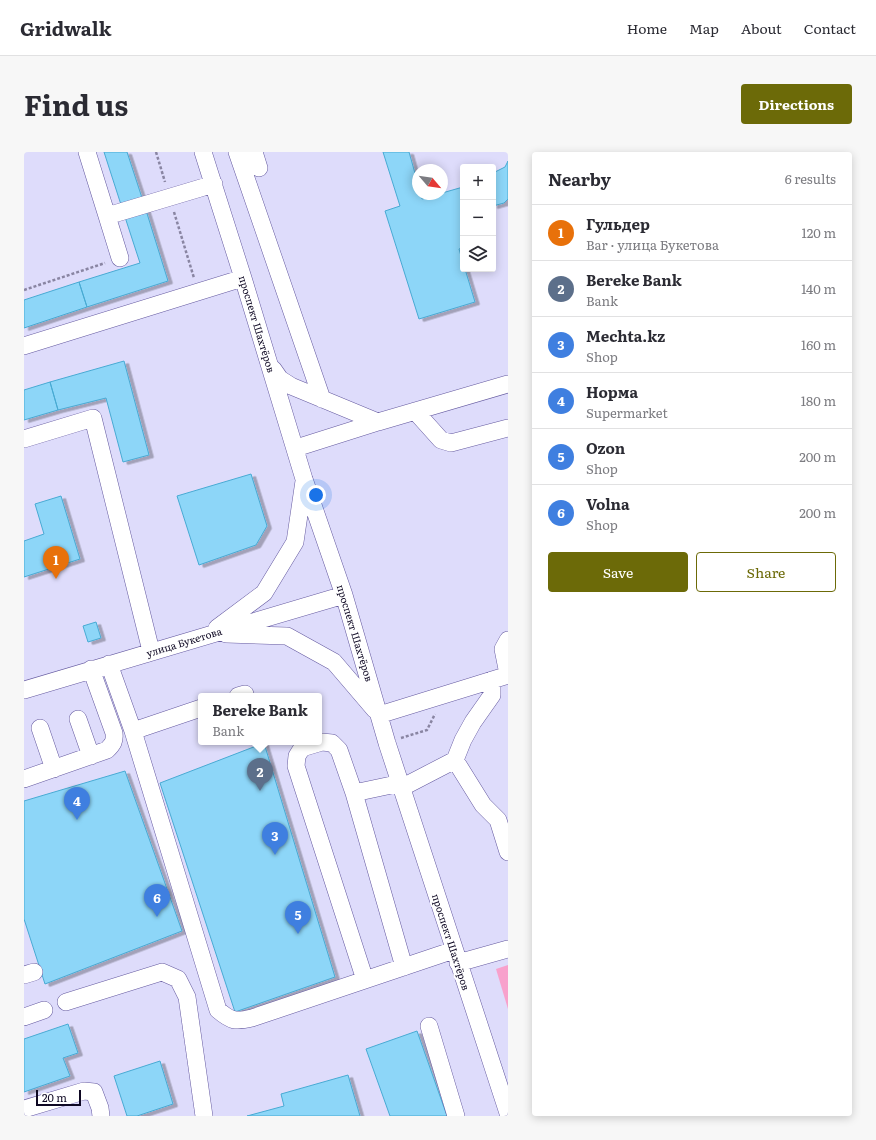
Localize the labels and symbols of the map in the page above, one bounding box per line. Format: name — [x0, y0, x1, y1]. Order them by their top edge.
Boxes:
north arrow — [412, 164, 448, 200]
street label: проспект Шахтёров — [236, 273, 279, 375]
your location — [306, 485, 326, 505]
pin: 1 — [43, 546, 69, 579]
street label: проспект Шахтёров — [334, 582, 377, 684]
street label: улица Букетова — [144, 623, 224, 660]
pin: 2 — [247, 758, 273, 791]
pin: 4 — [64, 787, 90, 820]
pin: 3 — [262, 822, 288, 855]
pin: 6 — [144, 884, 170, 917]
street label: проспект Шахтёров — [429, 892, 474, 992]
pin: 5 — [285, 901, 311, 934]
scale bar — [36, 1088, 81, 1107]

